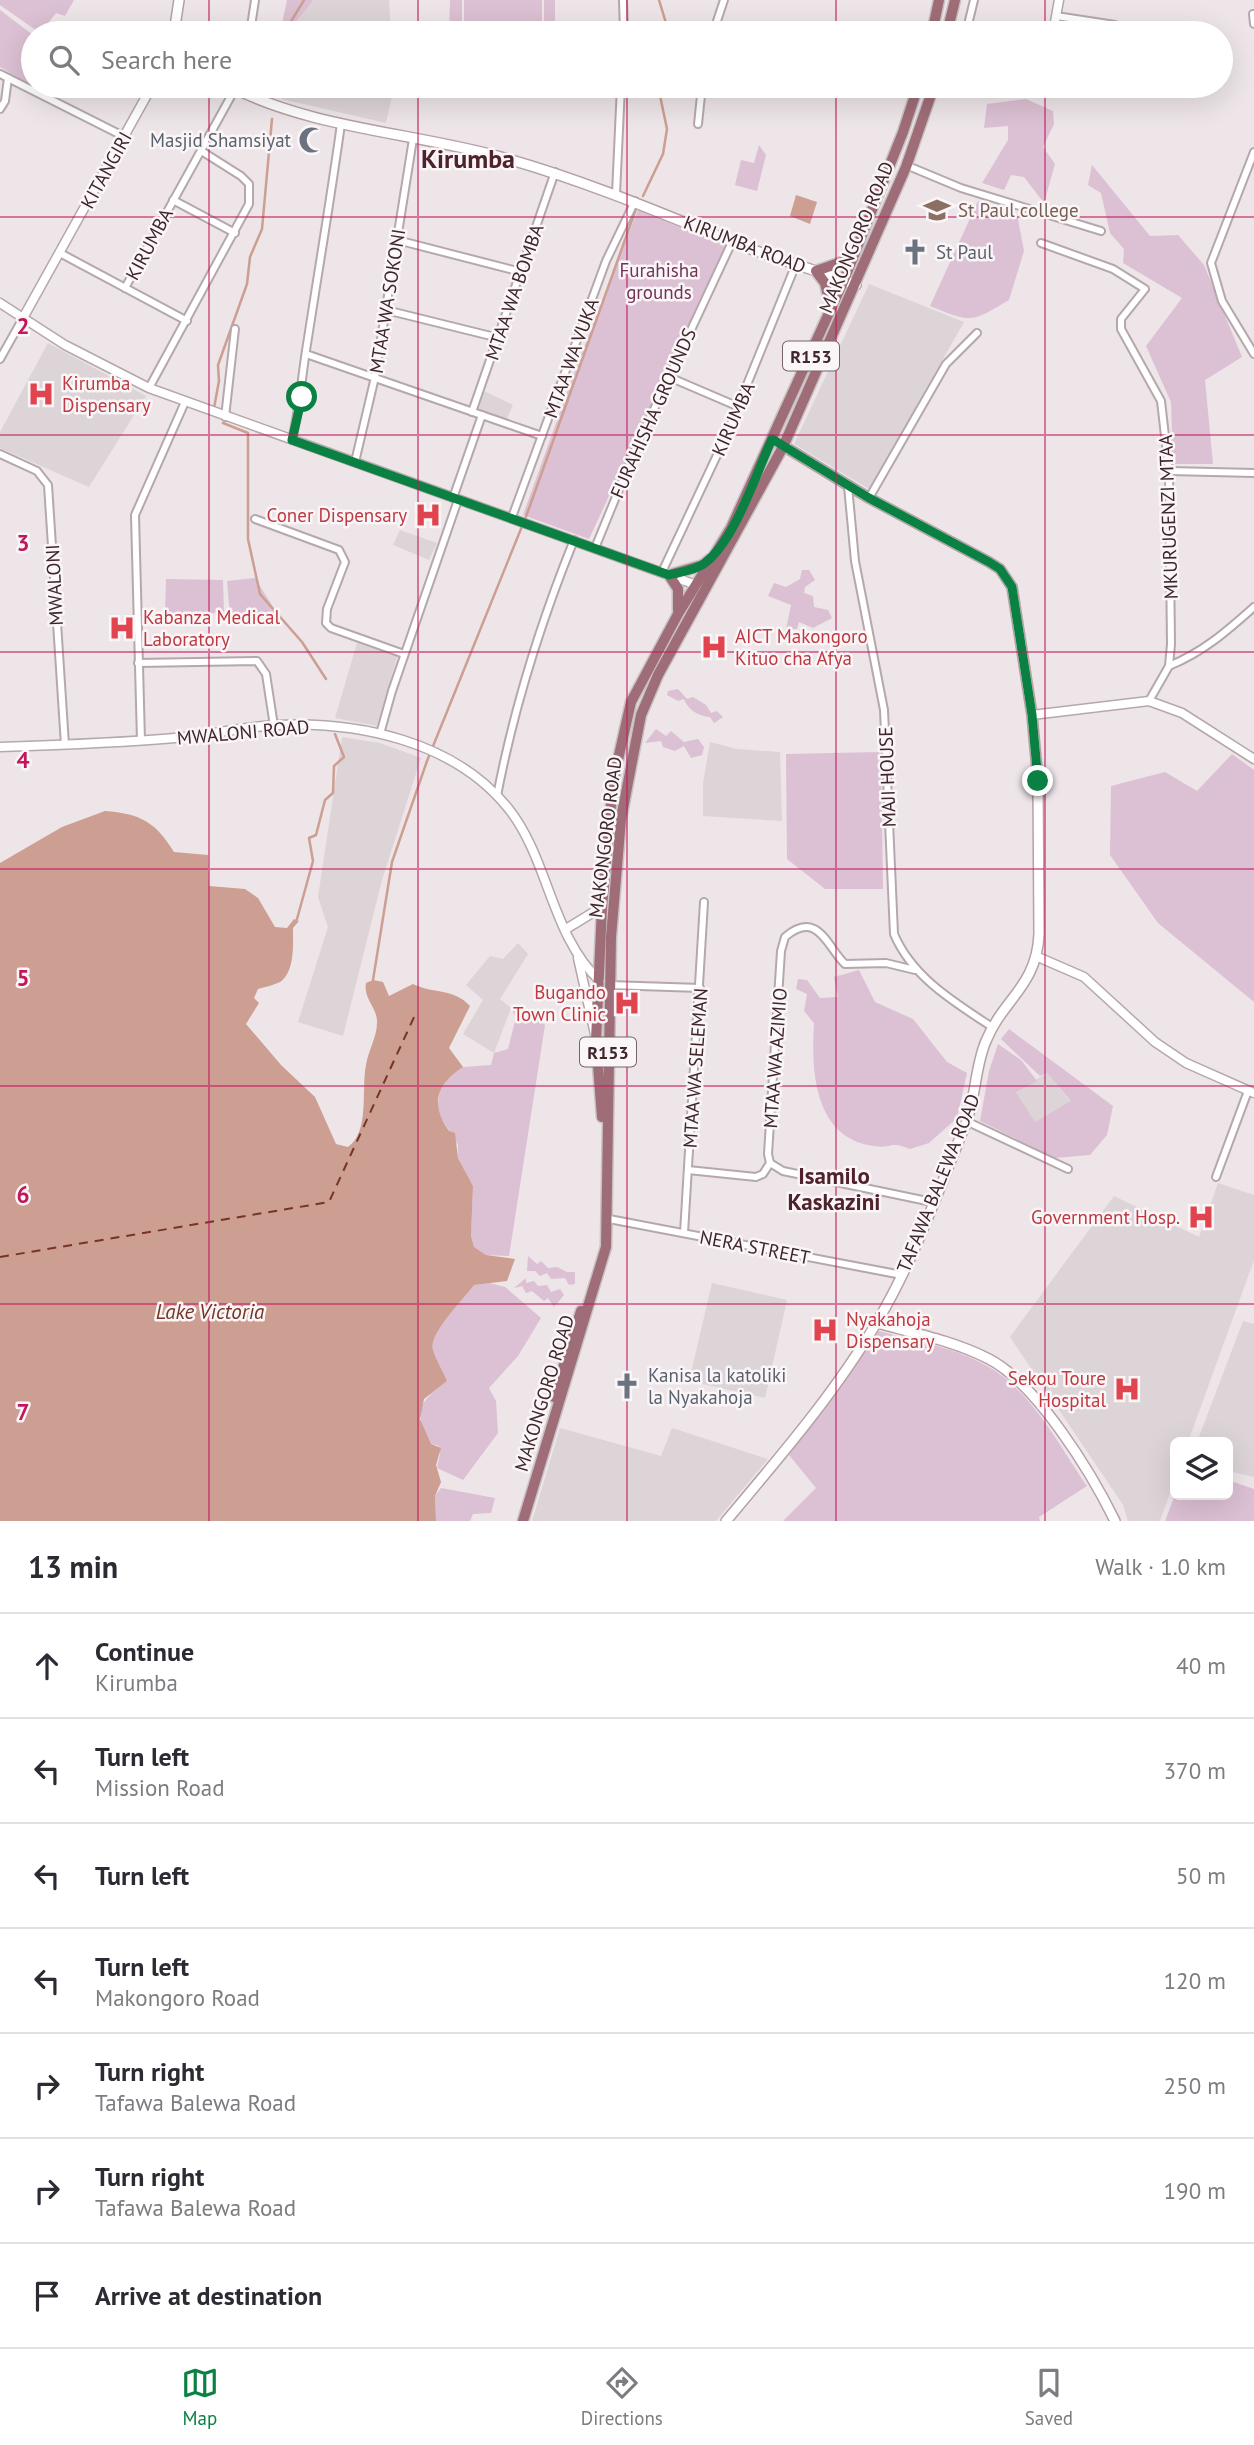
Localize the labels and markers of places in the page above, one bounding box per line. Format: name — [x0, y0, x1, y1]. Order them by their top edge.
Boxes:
mosque icon: Masjid Shamsiyat — [297, 125, 327, 155]
place label: Masjid Shamsiyat — [150, 128, 292, 152]
school or university icon: St Paul college — [922, 195, 952, 225]
place label: St Paul college — [958, 198, 1079, 222]
church icon: St Paul — [900, 237, 930, 267]
place label: St Paul — [936, 240, 993, 264]
place label: Kirumba Dispensary — [62, 371, 151, 417]
hospital icon: Kirumba Dispensary — [26, 379, 56, 409]
hospital icon: Coner Dispensary — [413, 500, 443, 530]
place label: Coner Dispensary — [266, 503, 407, 527]
place label: Kabanza Medical Laboratory — [143, 605, 281, 651]
hospital icon: Kabanza Medical Laboratory — [107, 613, 137, 643]
place label: AICT Makongoro Kituo cha Afya — [735, 624, 868, 670]
hospital icon: AICT Makongoro Kituo cha Afya — [699, 632, 729, 662]
place label: Bugando Town Clinic — [513, 980, 606, 1026]
hospital icon: Bugando Town Clinic — [612, 988, 642, 1018]
hospital icon: Government Hosp. — [1186, 1202, 1216, 1232]
place label: Government Hosp. — [1031, 1205, 1180, 1229]
place label: Nyakahoja Dispensary — [846, 1307, 935, 1353]
hospital icon: Nyakahoja Dispensary — [810, 1315, 840, 1345]
place label: Kanisa la katoliki la Nyakahoja — [648, 1363, 786, 1409]
place label: Sekou Toure Hospital — [1008, 1366, 1106, 1412]
church icon: Kanisa la katoliki la Nyakahoja — [612, 1371, 642, 1401]
hospital icon: Sekou Toure Hospital — [1112, 1374, 1142, 1404]

